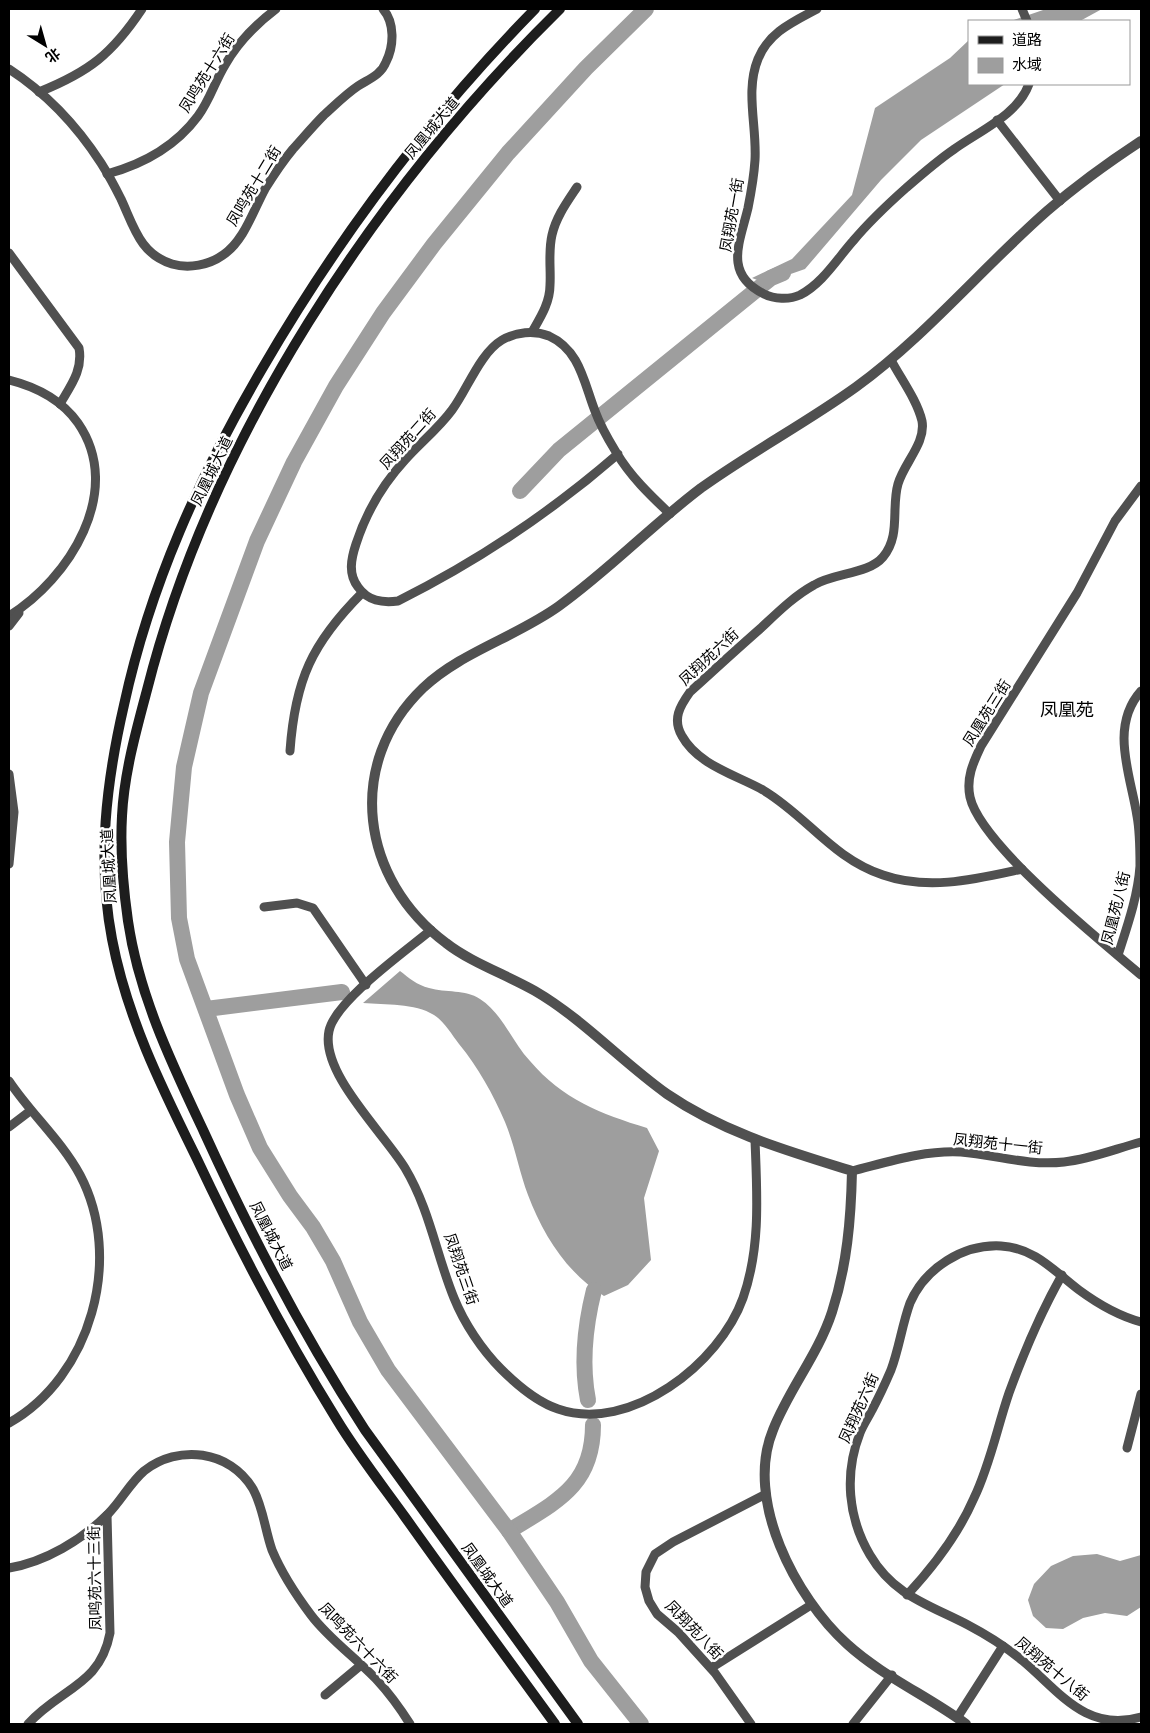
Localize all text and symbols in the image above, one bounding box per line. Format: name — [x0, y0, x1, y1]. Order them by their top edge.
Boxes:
north arrow — [20, 20, 70, 70]
legend — [968, 20, 1130, 85]
street label: 凤鸣苑十六街 — [175, 30, 239, 116]
text: 道路 — [1012, 30, 1042, 50]
text: 北 — [41, 43, 64, 67]
text: 水域 — [1012, 55, 1042, 75]
street label: 凤凰城大道 — [400, 93, 464, 163]
street label: 凤鸣苑十二街 — [222, 142, 286, 230]
street label: 凤翔苑一街 — [716, 176, 748, 254]
street label: 凤翔苑二街 — [375, 404, 441, 474]
street label: 凤凰城大道 — [187, 433, 237, 509]
street label: 凤翔苑六街 — [675, 624, 743, 690]
street label: 凤凰苑三街 — [959, 676, 1015, 750]
district label: 凤凰苑 — [1040, 698, 1094, 722]
street label: 凤凰城大道 — [97, 828, 121, 904]
street label: 凤凰苑八街 — [1097, 869, 1135, 947]
street label: 凤翔苑十一街 — [952, 1129, 1044, 1159]
street label: 凤凰城大道 — [245, 1198, 297, 1274]
street label: 凤翔苑三街 — [439, 1230, 483, 1308]
street label: 凤翔苑六街 — [835, 1370, 883, 1446]
street label: 凤鸣苑六十三街 — [84, 1525, 106, 1631]
street label: 凤凰城大道 — [457, 1539, 517, 1611]
street label: 凤翔苑八街 — [661, 1596, 727, 1664]
street label: 凤鸣苑六十六街 — [314, 1598, 402, 1688]
street label: 凤翔苑十八街 — [1011, 1632, 1093, 1706]

